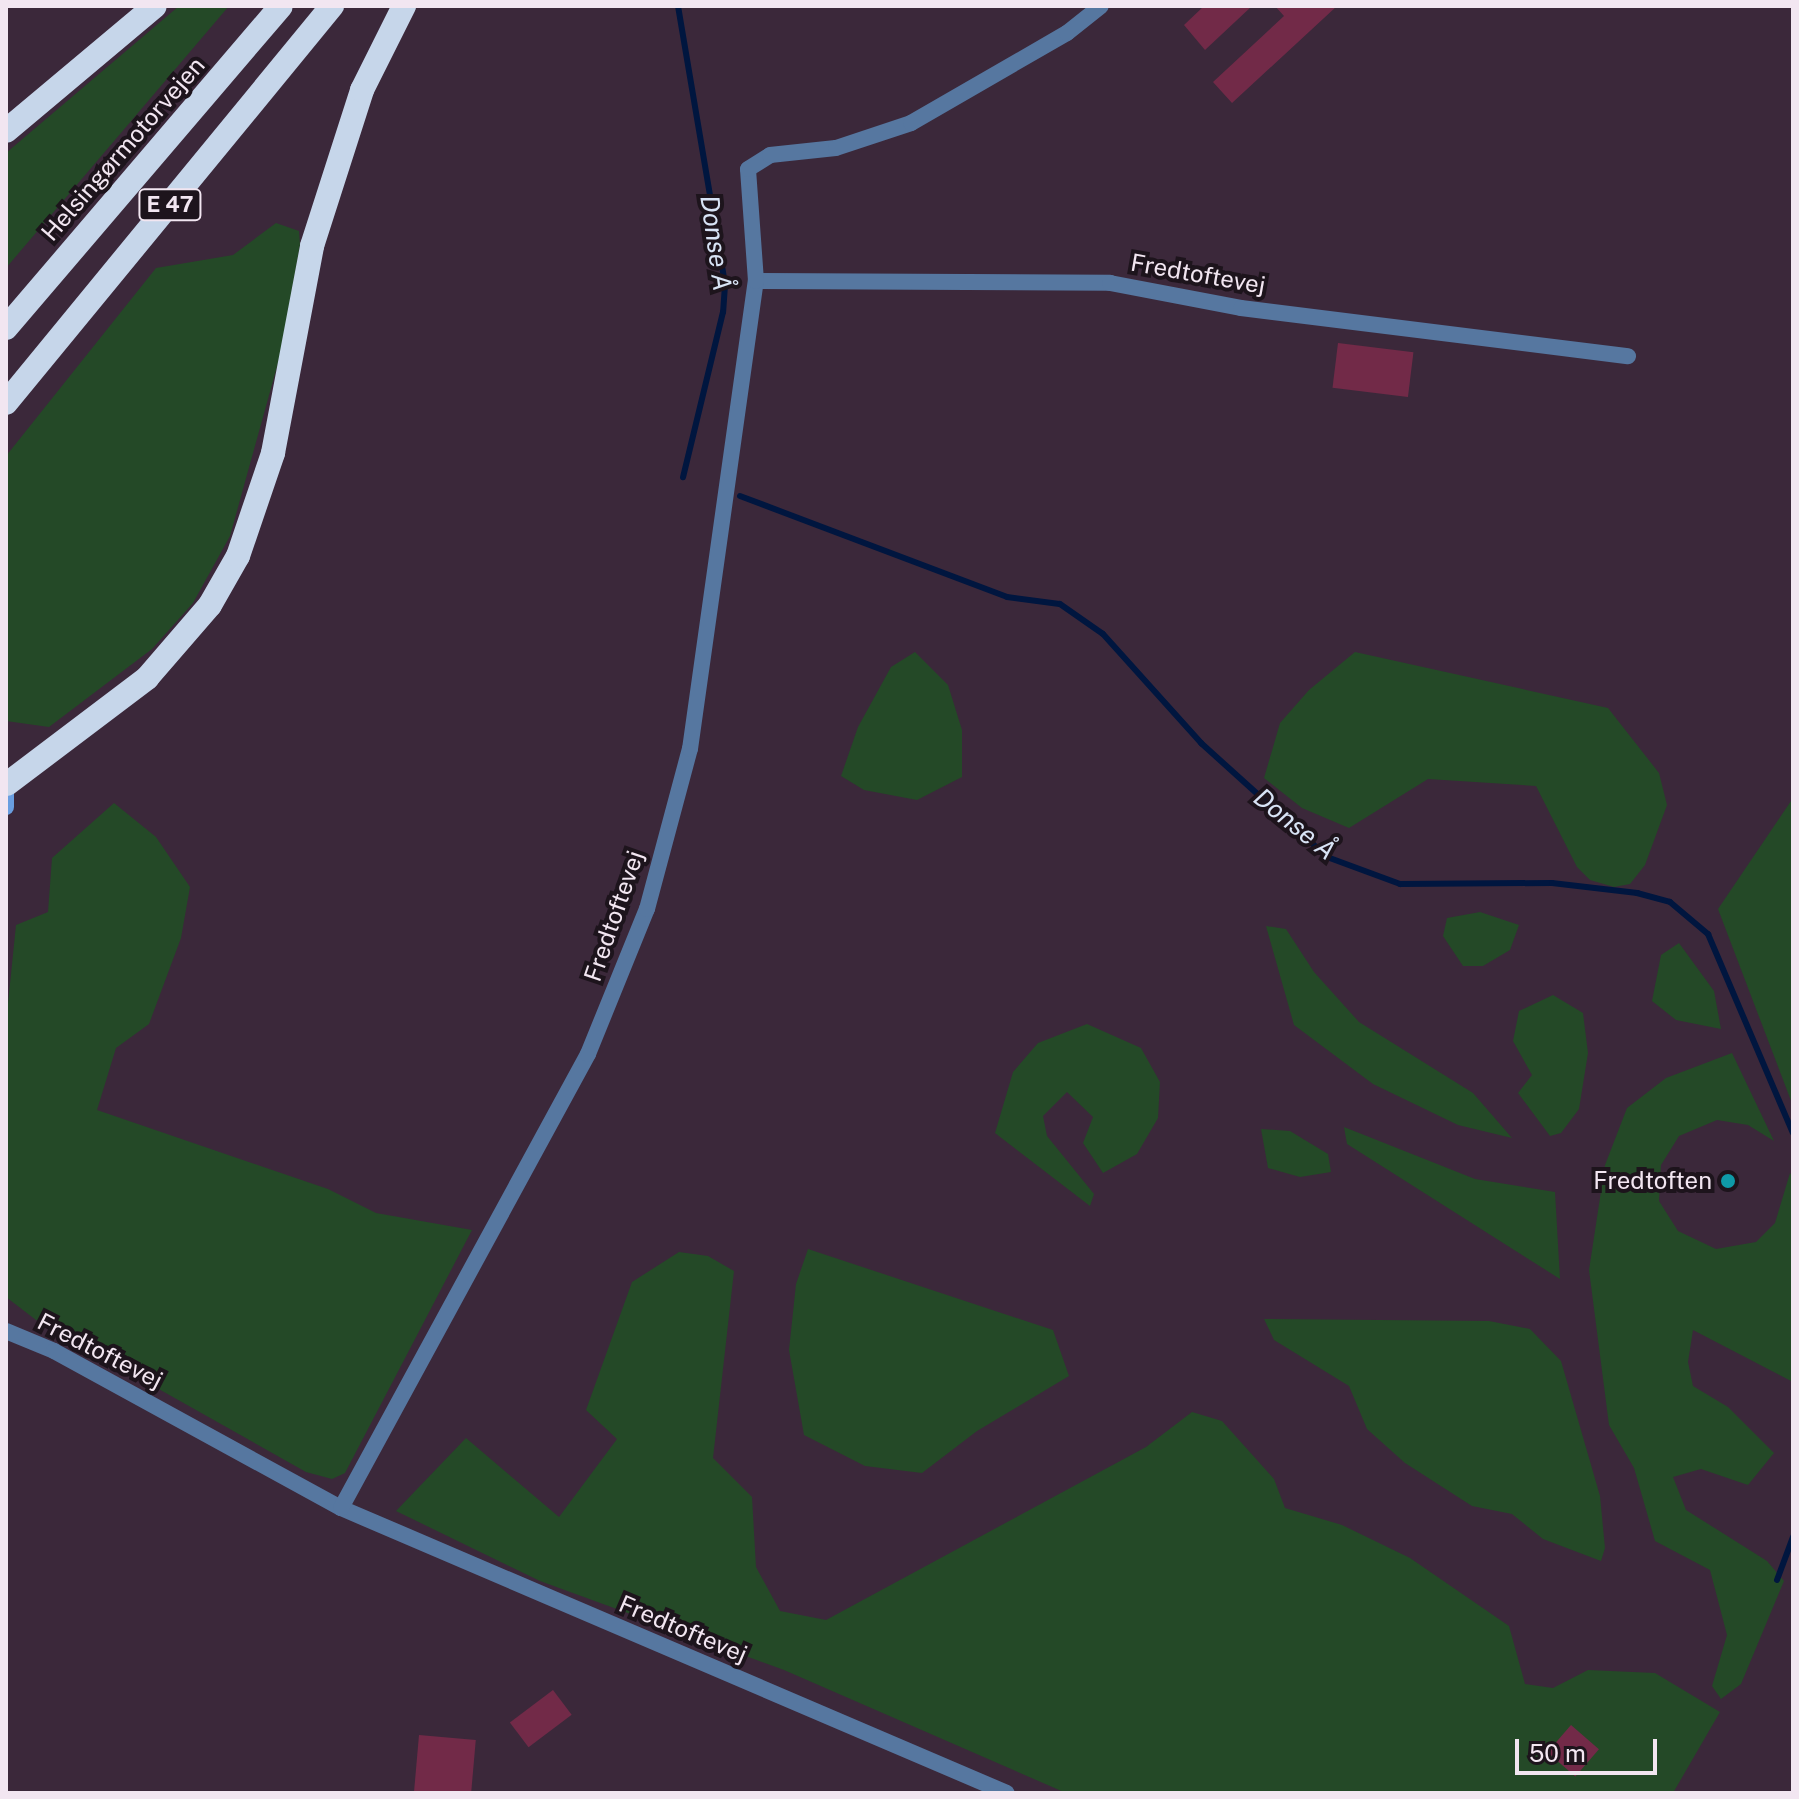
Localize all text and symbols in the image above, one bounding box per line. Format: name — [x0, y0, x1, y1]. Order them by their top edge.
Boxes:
street label: Helsingørmotorvejen — [35, 51, 211, 247]
road number: E 47 — [138, 187, 202, 223]
water label: Donse Å — [694, 193, 738, 293]
street label: Fredtoftevej — [1128, 248, 1268, 300]
water label: Donse Å — [1248, 781, 1342, 867]
street label: Fredtoftevej — [578, 847, 650, 985]
place label: Fredtoften — [1593, 1167, 1712, 1195]
marker: Fredtoften — [1719, 1172, 1737, 1190]
street label: Fredtoftevej — [33, 1307, 167, 1395]
street label: Fredtoftevej — [615, 1589, 751, 1669]
scale bar — [1519, 1723, 1661, 1773]
text: 50 m — [1529, 1739, 1586, 1767]

